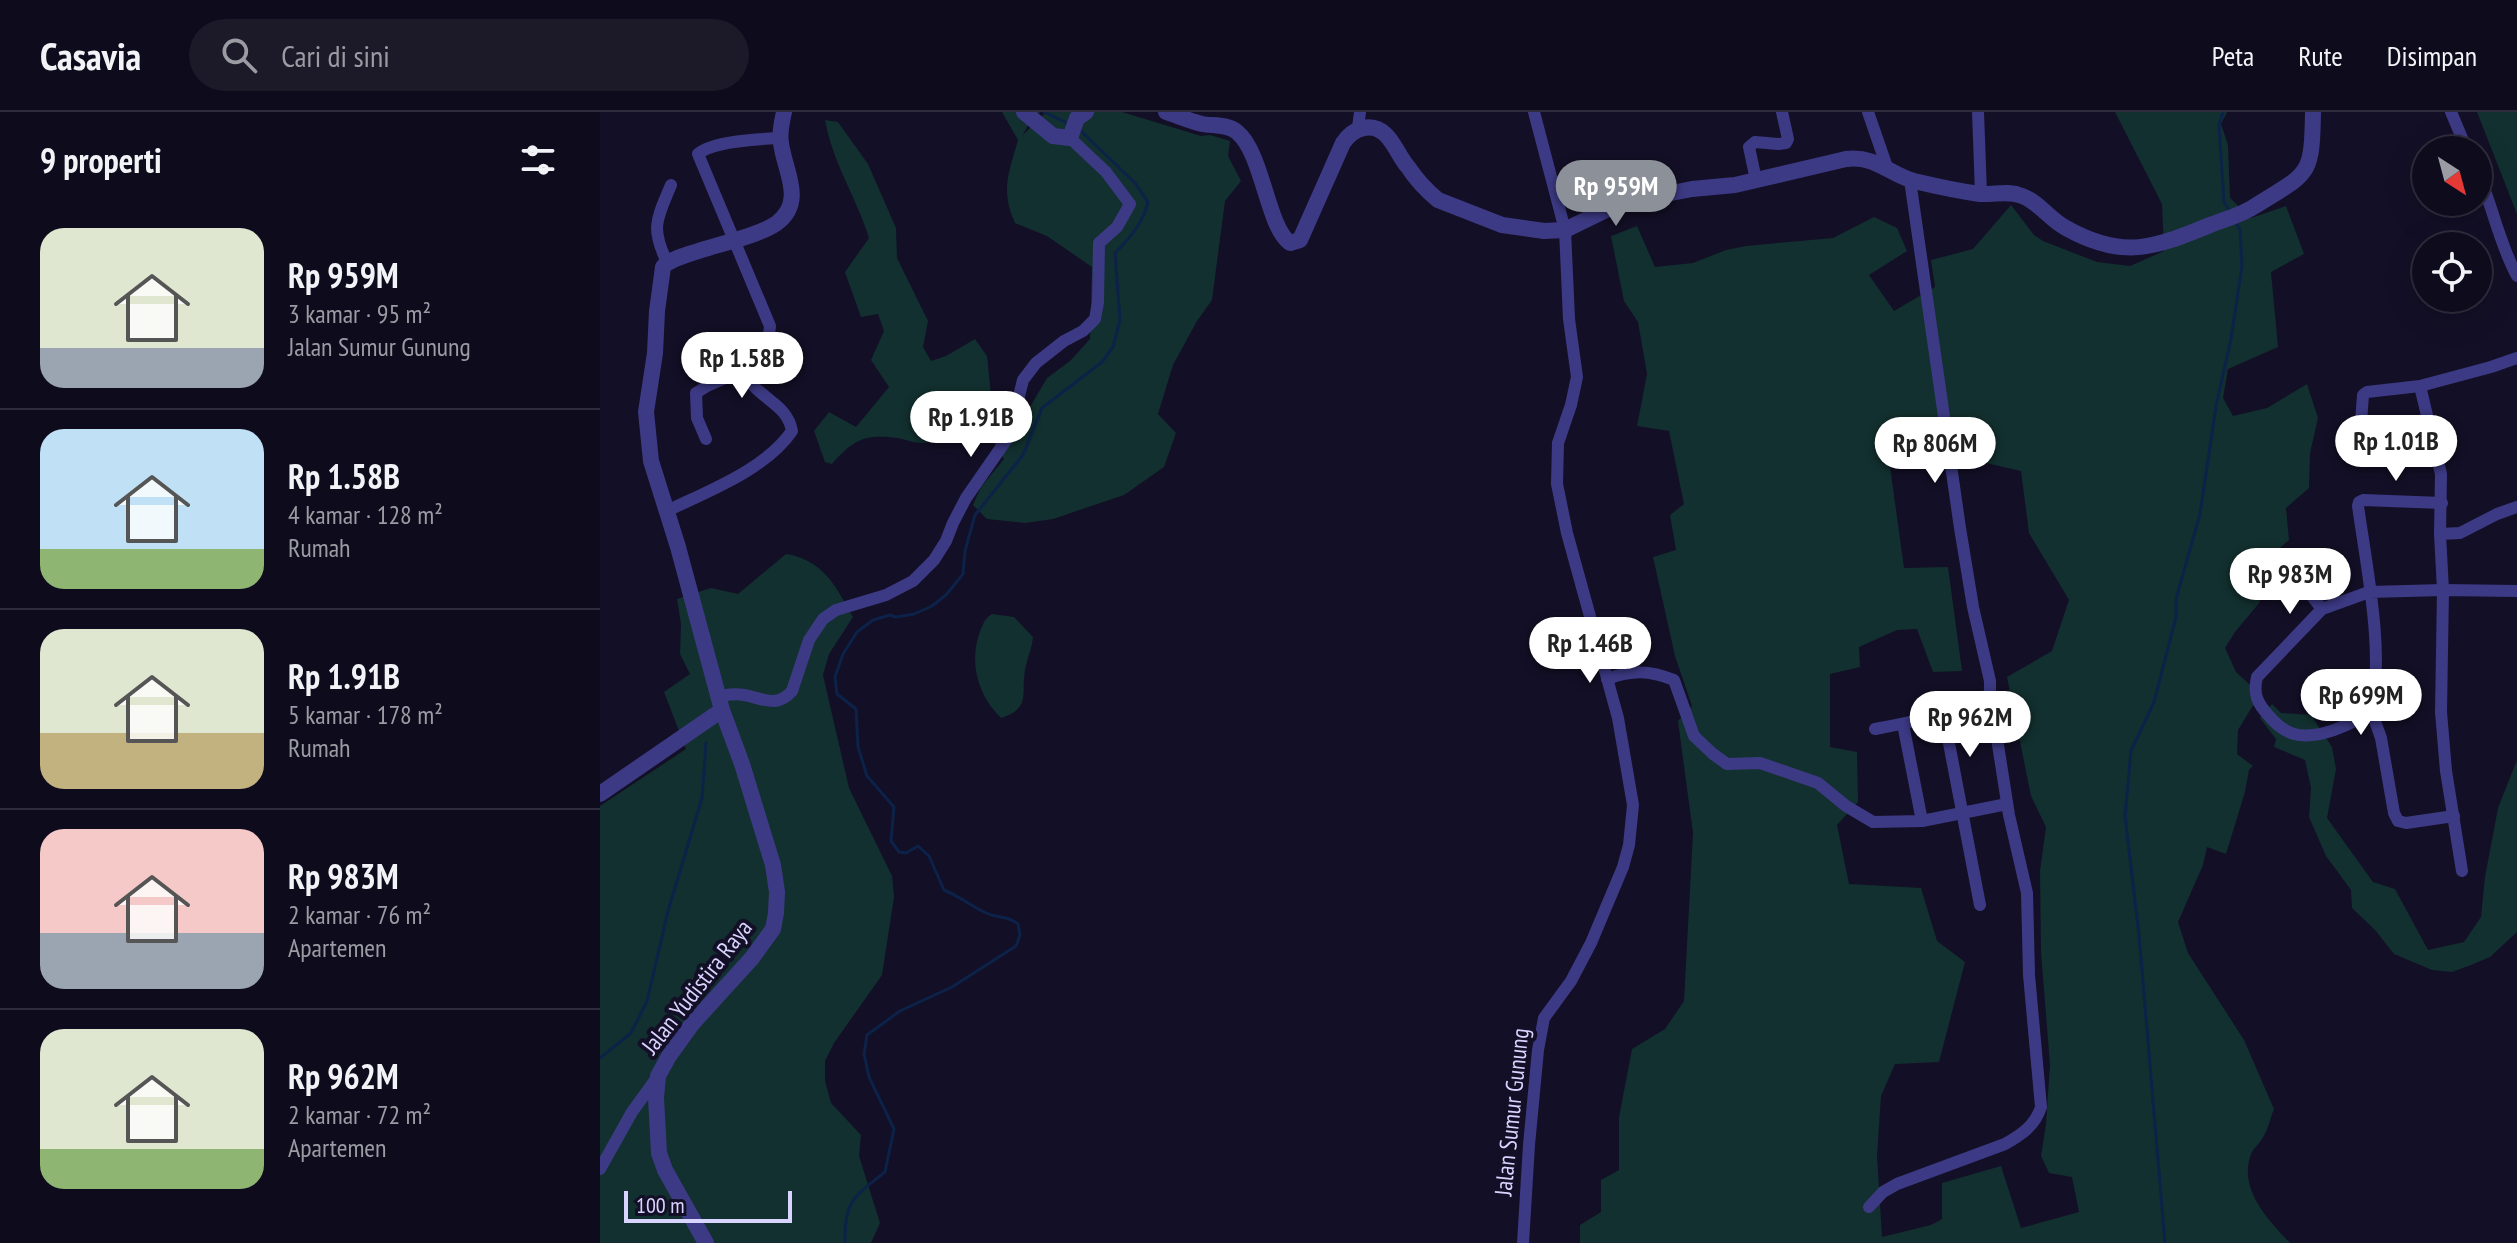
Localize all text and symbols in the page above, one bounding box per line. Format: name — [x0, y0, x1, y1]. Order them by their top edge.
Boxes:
search box — [189, 19, 749, 91]
text: Casavia — [40, 31, 141, 80]
icon: search — [217, 33, 261, 77]
text: Cari di sini — [281, 36, 390, 75]
text: Peta — [2212, 37, 2254, 74]
text: Rute — [2298, 37, 2343, 74]
text: Disimpan — [2387, 37, 2477, 74]
north arrow — [2412, 136, 2492, 216]
map controls — [2412, 136, 2492, 312]
text: 9 properti — [40, 138, 162, 182]
icon: filters — [516, 138, 560, 182]
pin: Rp 959M — [1542, 160, 1690, 228]
text: Rp 959M — [1574, 169, 1658, 202]
button: locate — [2412, 232, 2492, 312]
text: Rp 959M — [288, 253, 399, 297]
icon: home — [104, 260, 200, 356]
text: 3 kamar · 95 m² — [288, 297, 431, 330]
text: Jalan Sumur Gunung — [288, 330, 471, 363]
pin: Rp 1.58B — [659, 332, 825, 400]
text: Rp 1.58B — [699, 341, 785, 374]
pin: Rp 1.91B — [888, 391, 1054, 459]
text: Rp 1.91B — [928, 400, 1014, 433]
pin: Rp 1.01B — [2313, 415, 2479, 483]
pin: Rp 806M — [1861, 417, 2009, 485]
text: Rp 1.01B — [2353, 424, 2439, 457]
text: Rp 806M — [1893, 426, 1977, 459]
text: Rp 1.58B — [288, 454, 400, 498]
icon: home — [104, 461, 200, 557]
text: 4 kamar · 128 m² — [288, 498, 443, 531]
text: Rumah — [288, 531, 351, 564]
pin: Rp 983M — [2216, 548, 2364, 616]
text: Rp 983M — [2248, 557, 2332, 590]
pin: Rp 1.46B — [1507, 617, 1673, 685]
text: Rp 1.46B — [1547, 626, 1633, 659]
text: Rp 1.91B — [288, 654, 400, 698]
icon: home — [104, 661, 200, 757]
pin: Rp 699M — [2287, 669, 2435, 737]
text: Rp 699M — [2319, 678, 2403, 711]
pin: Rp 962M — [1896, 691, 2044, 759]
text: 5 kamar · 178 m² — [288, 698, 443, 731]
text: Rp 962M — [1928, 700, 2012, 733]
text: Rumah — [288, 731, 351, 764]
text: Rp 983M — [288, 854, 399, 898]
icon: home — [104, 861, 200, 957]
text: 2 kamar · 76 m² — [288, 898, 431, 931]
street label: Jalan Yudistira Raya — [634, 913, 759, 1061]
text: Apartemen — [288, 931, 387, 964]
street label: Jalan Sumur Gunung — [1487, 1026, 1536, 1198]
text: Rp 962M — [288, 1054, 399, 1098]
icon: home — [104, 1061, 200, 1157]
text: 2 kamar · 72 m² — [288, 1098, 431, 1131]
text: Apartemen — [288, 1131, 387, 1164]
scale bar — [624, 1187, 792, 1223]
text: 100 m — [636, 1191, 685, 1219]

